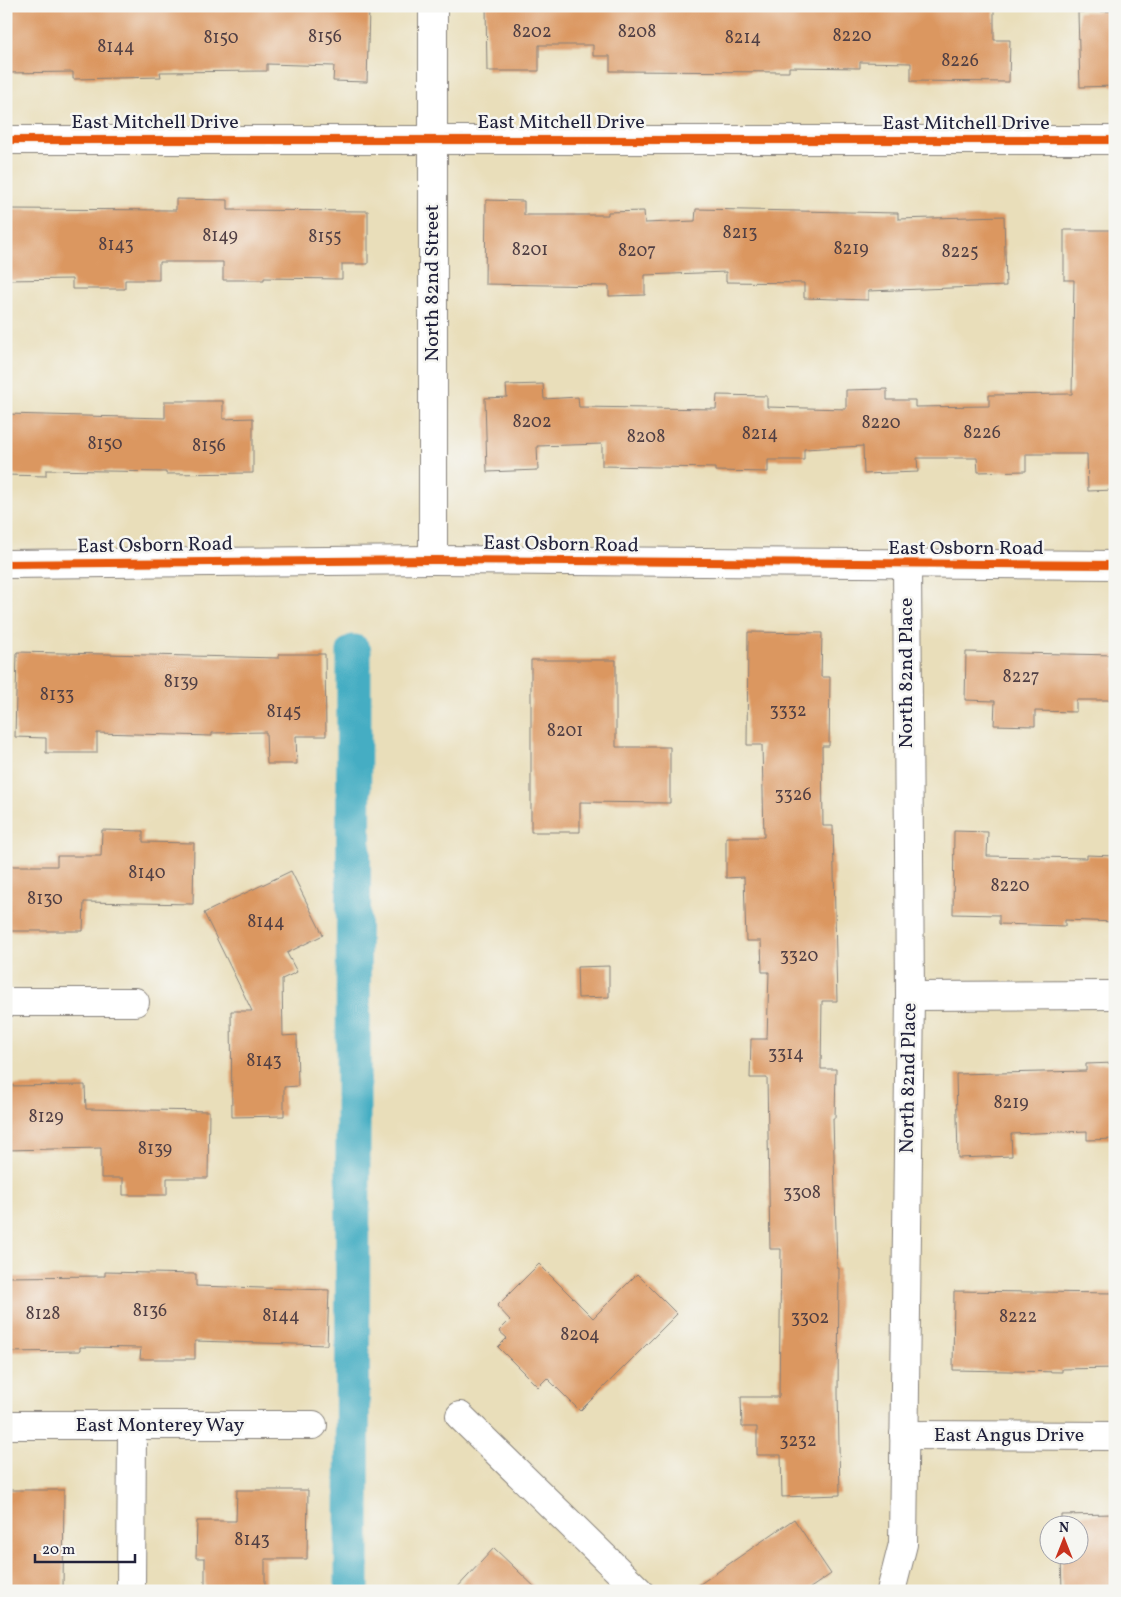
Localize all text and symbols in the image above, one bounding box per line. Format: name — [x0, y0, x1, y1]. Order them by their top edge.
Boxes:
house number: 8202 — [512, 20, 552, 45]
house number: 8208 — [618, 20, 656, 45]
house number: 8220 — [832, 24, 872, 49]
house number: 8156 — [308, 25, 342, 50]
house number: 8150 — [203, 26, 239, 51]
house number: 8214 — [725, 26, 761, 51]
house number: 8144 — [97, 35, 135, 60]
house number: 8226 — [941, 49, 979, 74]
street label: East Mitchell Drive — [71, 109, 239, 137]
street label: East Mitchell Drive — [477, 109, 645, 137]
street label: East Mitchell Drive — [882, 110, 1050, 138]
street label: North 82nd Street — [419, 204, 447, 362]
house number: 8213 — [722, 221, 758, 246]
house number: 8149 — [202, 224, 238, 249]
house number: 8155 — [308, 225, 342, 250]
house number: 8143 — [98, 233, 134, 258]
house number: 8219 — [833, 237, 869, 262]
house number: 8201 — [512, 238, 548, 263]
house number: 8207 — [618, 239, 656, 264]
house number: 8225 — [941, 240, 979, 265]
house number: 8202 — [512, 410, 552, 435]
house number: 8220 — [861, 411, 901, 436]
house number: 8226 — [963, 421, 1001, 446]
house number: 8214 — [742, 422, 778, 447]
house number: 8208 — [627, 425, 665, 450]
house number: 8150 — [87, 432, 123, 457]
house number: 8156 — [192, 434, 226, 459]
street label: East Osborn Road — [483, 530, 639, 560]
street label: East Osborn Road — [77, 531, 233, 561]
street label: East Osborn Road — [888, 535, 1044, 563]
street label: North 82nd Place — [893, 598, 921, 748]
house number: 8227 — [1003, 665, 1039, 690]
house number: 8139 — [164, 670, 198, 695]
house number: 8133 — [40, 683, 74, 708]
house number: 3332 — [769, 699, 807, 724]
house number: 8145 — [267, 700, 302, 725]
house number: 8201 — [547, 719, 583, 744]
house number: 3326 — [774, 783, 812, 808]
house number: 8140 — [128, 861, 166, 886]
house number: 8220 — [990, 874, 1030, 899]
house number: 8130 — [27, 887, 63, 912]
house number: 8144 — [247, 910, 285, 935]
house number: 3320 — [780, 944, 818, 969]
street label: North 82nd Place — [894, 1002, 924, 1154]
house number: 3314 — [768, 1042, 804, 1067]
house number: 8143 — [246, 1049, 282, 1074]
house number: 8219 — [993, 1091, 1029, 1116]
house number: 8129 — [29, 1105, 63, 1130]
house number: 8139 — [138, 1137, 172, 1162]
house number: 3308 — [783, 1181, 821, 1206]
house number: 8136 — [133, 1299, 167, 1324]
house number: 8128 — [26, 1302, 60, 1327]
house number: 8144 — [262, 1304, 300, 1329]
house number: 8222 — [999, 1305, 1037, 1330]
house number: 3302 — [791, 1306, 829, 1331]
house number: 8204 — [560, 1323, 600, 1348]
street label: East Monterey Way — [76, 1412, 245, 1440]
street label: East Angus Drive — [934, 1422, 1084, 1450]
house number: 3232 — [779, 1429, 817, 1454]
north arrow — [1038, 1514, 1088, 1564]
text: N — [1059, 1519, 1069, 1538]
house number: 8143 — [234, 1528, 270, 1553]
scale bar — [35, 1532, 135, 1564]
text: 20 m — [42, 1540, 75, 1561]

